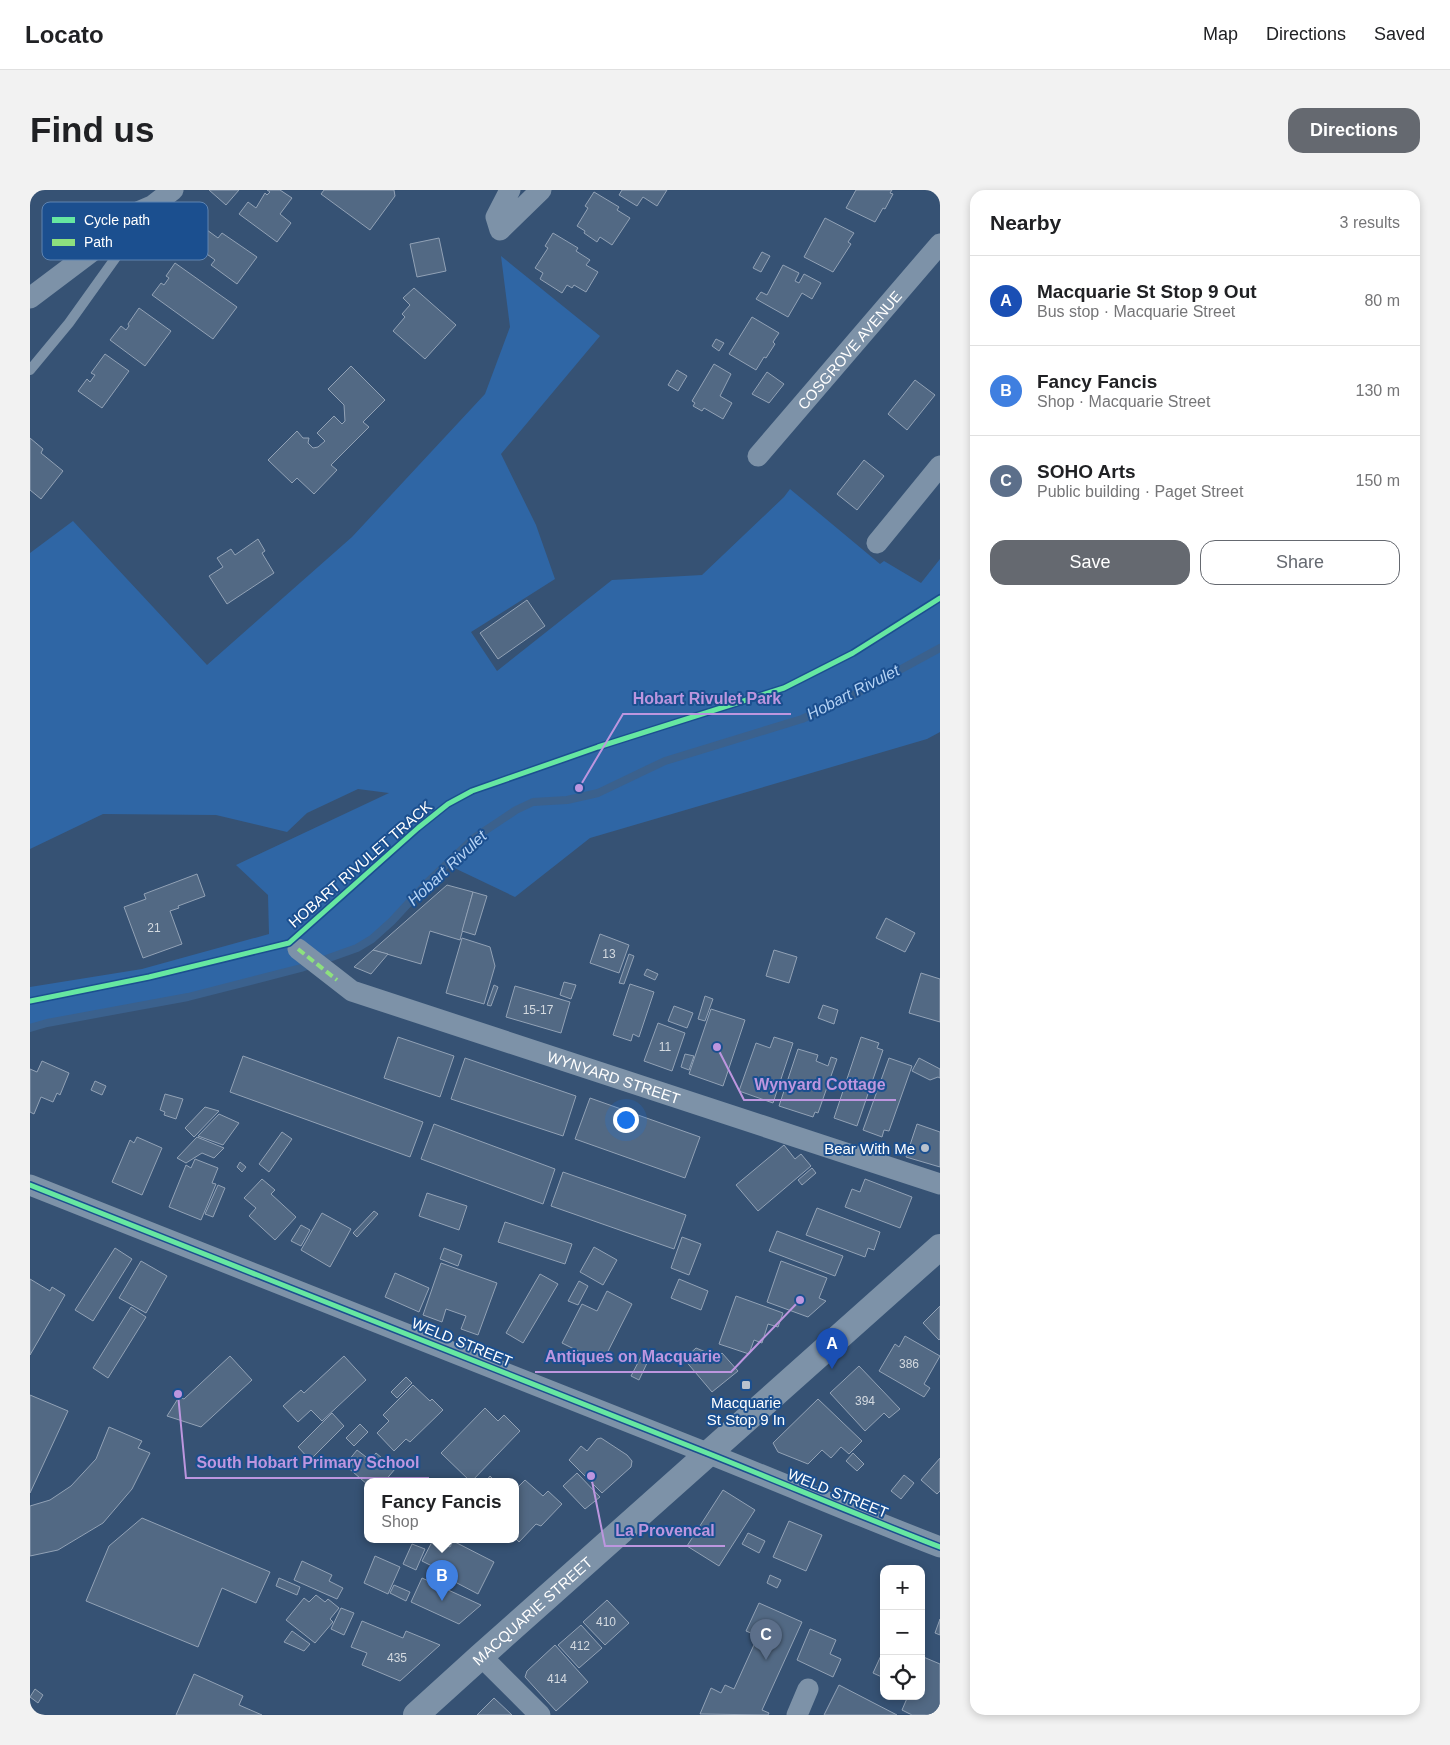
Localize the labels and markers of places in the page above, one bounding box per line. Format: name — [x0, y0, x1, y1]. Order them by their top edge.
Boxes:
callout: Hobart Rivulet Park — [623, 683, 791, 714]
callout: Wynyard Cottage — [744, 1069, 896, 1100]
place label: Bear With Me — [824, 1140, 915, 1157]
marker: Bear With Me — [919, 1142, 931, 1154]
pin: A — [816, 1328, 848, 1369]
callout: Antiques on Macquarie — [535, 1341, 731, 1372]
marker: Macquarie St Stop 9 In — [740, 1379, 752, 1391]
place label: Macquarie St Stop 9 In — [707, 1394, 785, 1428]
callout: South Hobart Primary School — [186, 1447, 429, 1478]
callout: La Provencal — [605, 1515, 725, 1546]
pin: B — [426, 1560, 458, 1601]
pin: C — [750, 1619, 782, 1660]

